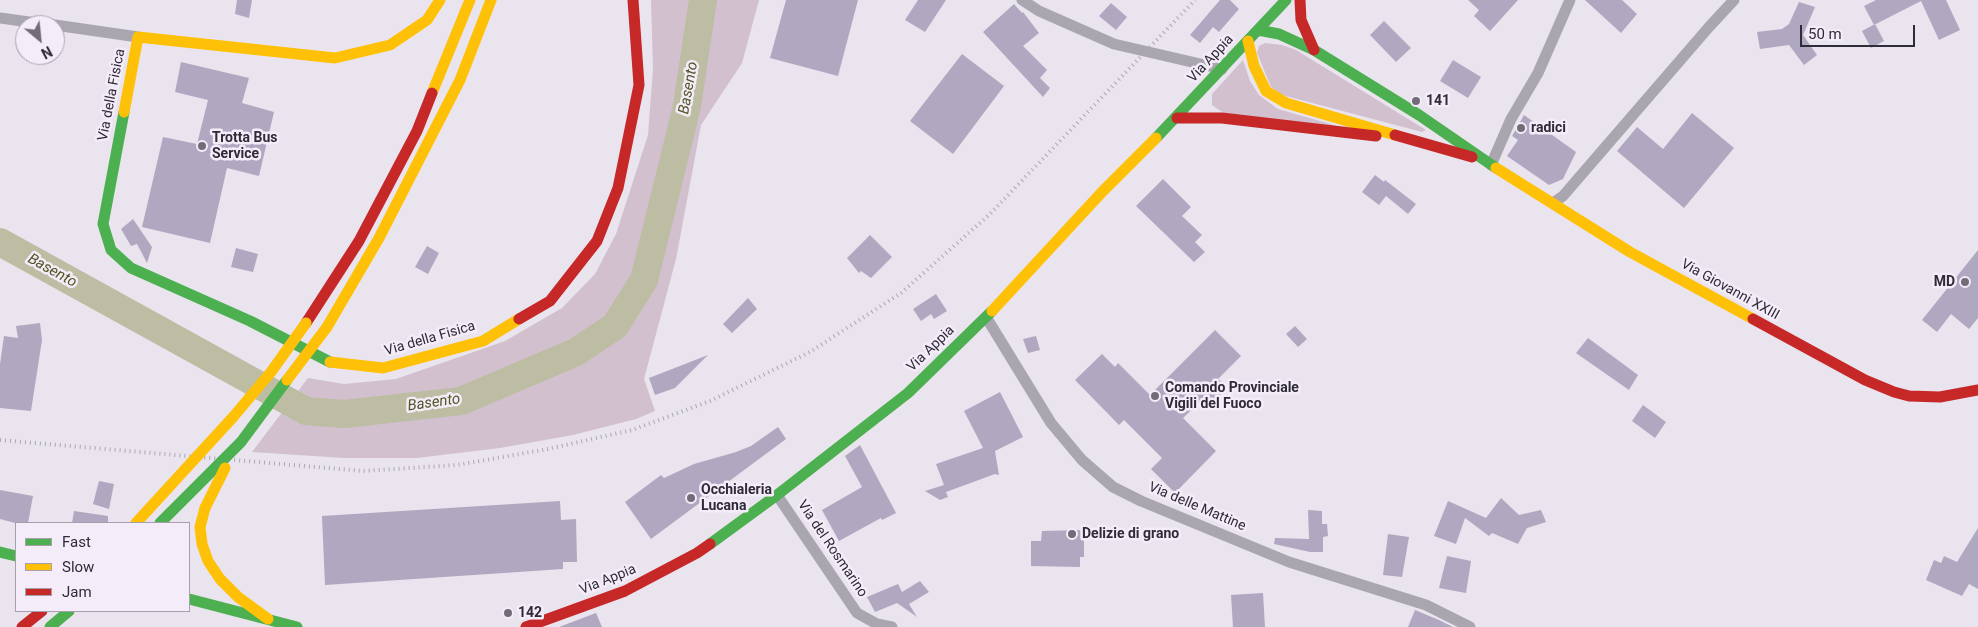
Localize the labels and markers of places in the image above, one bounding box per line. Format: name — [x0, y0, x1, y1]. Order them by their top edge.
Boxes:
place label: 141 — [1426, 93, 1450, 109]
marker: 141 — [1410, 95, 1422, 107]
place label: radici — [1531, 120, 1566, 136]
marker: radici — [1515, 122, 1527, 134]
place label: Trotta Bus Service — [212, 130, 277, 162]
marker: Trotta Bus Service — [196, 140, 208, 152]
place label: MD — [1934, 274, 1955, 290]
marker: MD — [1959, 276, 1971, 288]
place label: Comando Provinciale Vigili del Fuoco — [1165, 380, 1299, 412]
marker: Comando Provinciale Vigili del Fuoco — [1149, 390, 1161, 402]
place label: Occhialeria Lucana — [701, 482, 772, 514]
marker: Occhialeria Lucana — [685, 492, 697, 504]
place label: Delizie di grano — [1082, 526, 1179, 542]
marker: Delizie di grano — [1066, 528, 1078, 540]
place label: 142 — [518, 605, 542, 621]
marker: 142 — [502, 607, 514, 619]

